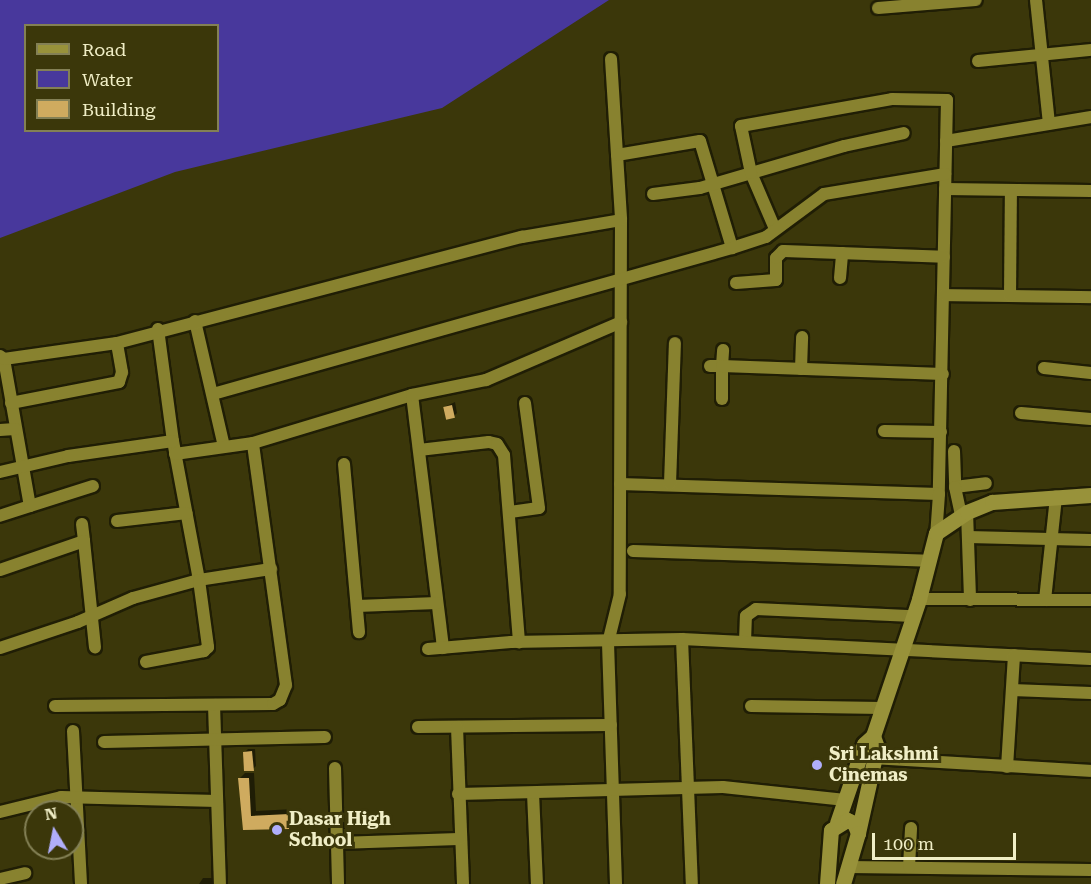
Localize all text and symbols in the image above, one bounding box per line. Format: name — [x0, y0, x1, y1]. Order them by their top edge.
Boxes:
legend — [24, 24, 219, 132]
text: Road — [82, 39, 126, 60]
text: Water — [82, 69, 133, 90]
text: Building — [82, 99, 156, 120]
place label: Sri Lakshmi Cinemas — [829, 744, 938, 786]
marker: Sri Lakshmi Cinemas — [810, 758, 824, 772]
north arrow — [24, 800, 84, 860]
text: N — [43, 803, 59, 824]
place label: Dasar High School — [289, 809, 391, 852]
scale bar — [875, 821, 1019, 859]
marker: Dasar High School — [270, 823, 284, 837]
text: 100 m — [883, 833, 934, 854]

